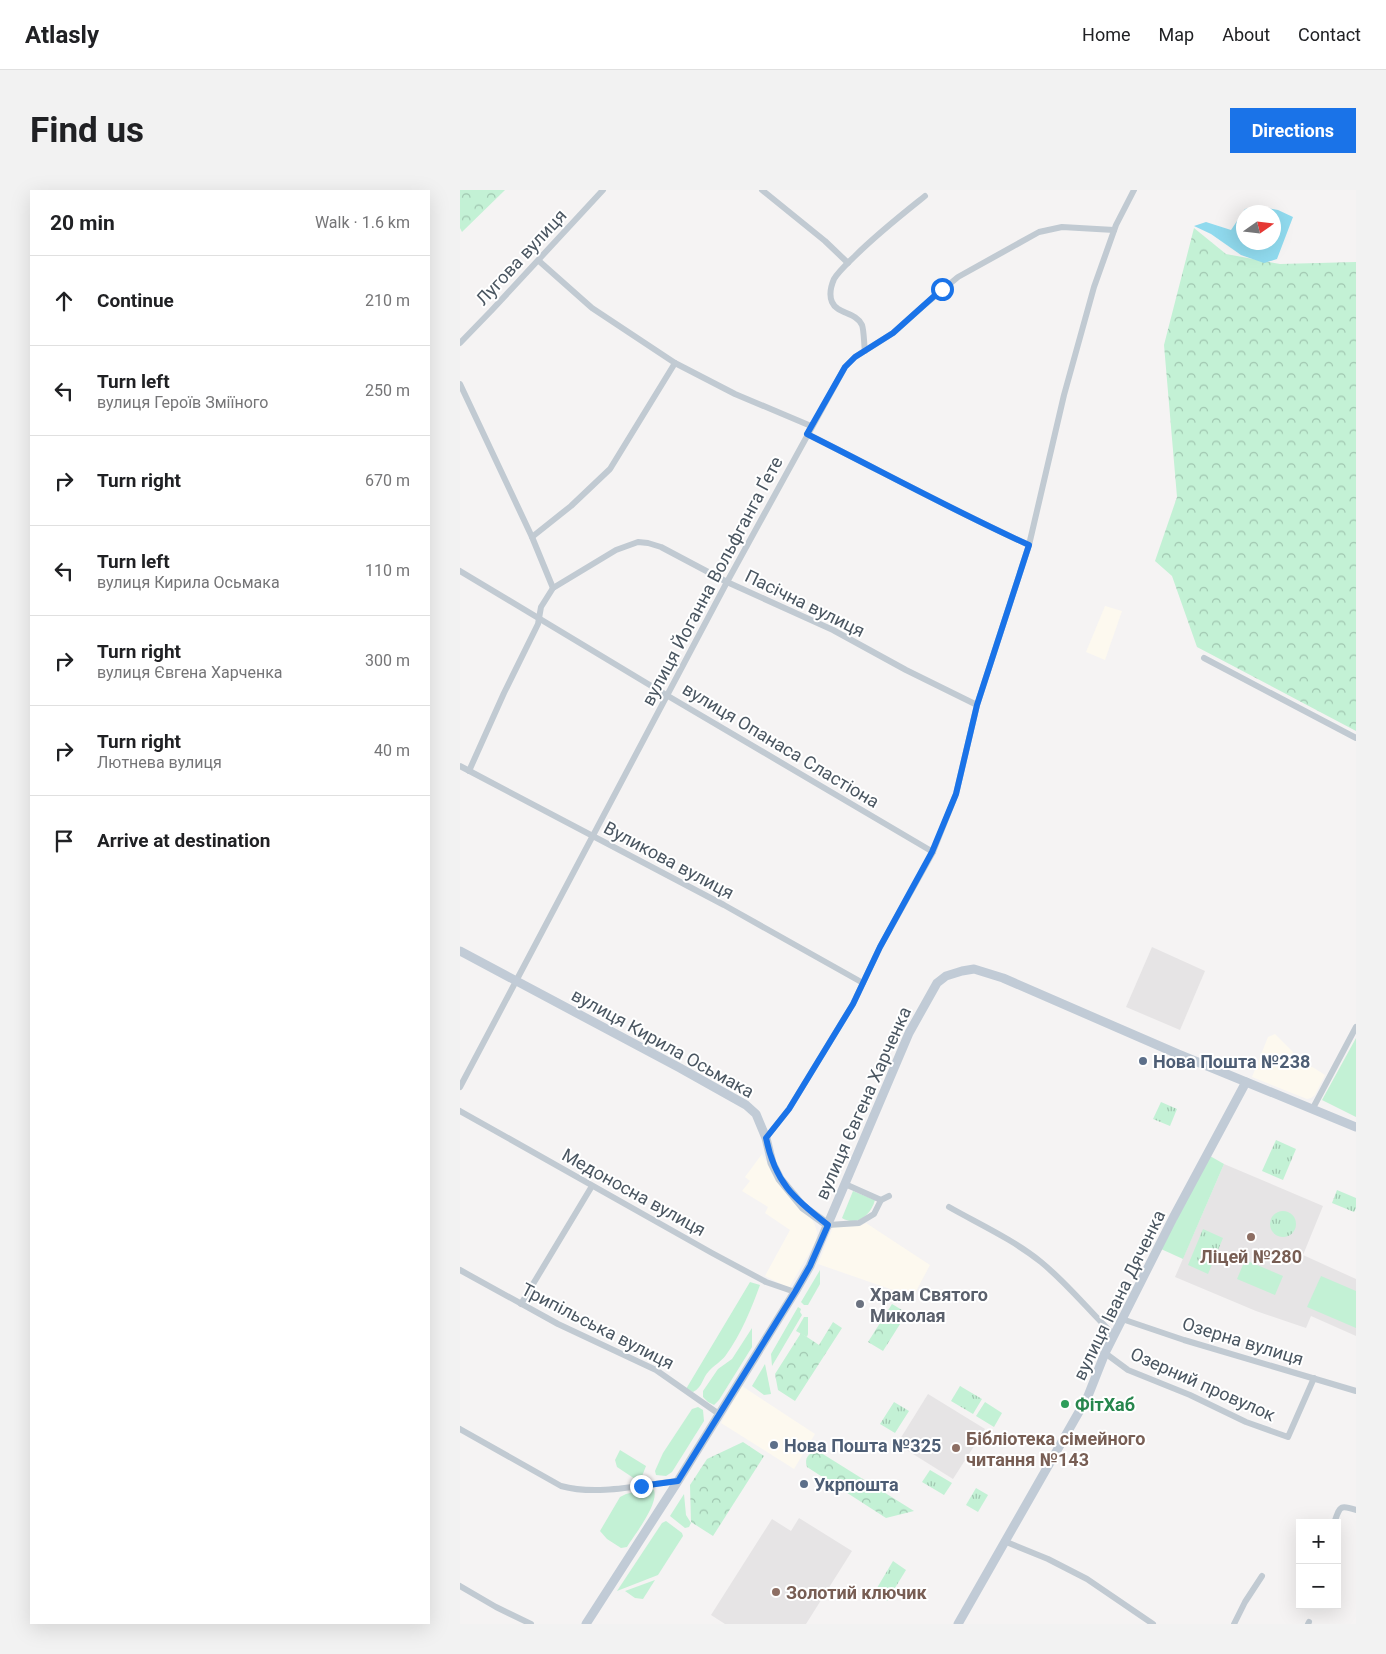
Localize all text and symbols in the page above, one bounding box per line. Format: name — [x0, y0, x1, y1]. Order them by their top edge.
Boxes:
text: Atlasly — [25, 21, 99, 49]
text: Home — [1082, 24, 1131, 45]
text: Map — [1159, 24, 1194, 45]
text: About — [1222, 24, 1270, 45]
text: Contact — [1298, 24, 1361, 45]
button: Directions — [1230, 108, 1356, 153]
text: Find us — [30, 110, 144, 151]
street label: Лугова вулиця — [471, 205, 571, 309]
north arrow — [1236, 205, 1281, 250]
text: 20 min — [50, 211, 115, 235]
text: Walk · 1.6 km — [315, 213, 410, 232]
route start — [931, 278, 954, 301]
icon: ahead — [50, 287, 78, 315]
text: Continue — [97, 289, 174, 312]
text: 210 m — [365, 291, 410, 310]
text: Turn left — [97, 370, 170, 393]
icon: left — [50, 377, 78, 405]
text: 250 m — [365, 381, 410, 400]
text: вулиця Героїв Зміїного — [97, 393, 268, 412]
street label: вулиця Йоганна Вольфганга Ґете — [637, 453, 787, 709]
icon: right — [50, 467, 78, 495]
text: Turn right — [97, 469, 181, 492]
text: 670 m — [365, 471, 410, 490]
text: Turn left — [97, 550, 170, 573]
icon: left — [50, 557, 78, 585]
text: 110 m — [365, 561, 410, 580]
street label: Пасічна вулиця — [742, 565, 868, 641]
text: вулиця Кирила Осьмака — [97, 573, 280, 592]
text: Turn right — [97, 640, 181, 663]
icon: right — [50, 647, 78, 675]
text: 300 m — [365, 651, 410, 670]
text: вулиця Євгена Харченка — [97, 663, 283, 682]
street label: вулиця Опанаса Сластіона — [679, 678, 883, 812]
text: Turn right — [97, 730, 181, 753]
icon: right — [50, 737, 78, 765]
text: 40 m — [374, 741, 410, 760]
text: Лютнева вулиця — [97, 753, 222, 772]
street label: Вуликова вулиця — [600, 817, 738, 903]
icon: arrive — [50, 827, 78, 855]
text: Arrive at destination — [97, 829, 270, 852]
street label: вулиця Кирила Осьмака — [568, 984, 758, 1102]
street label: вулиця Євгена Харченка — [811, 1003, 915, 1203]
place label: Нова Пошта №238 — [1153, 1051, 1310, 1072]
marker: Нова Пошта №238 — [1137, 1055, 1149, 1067]
street label: Медоносна вулиця — [559, 1144, 709, 1240]
street label: вулиця Івана Дяченка — [1069, 1207, 1169, 1383]
marker: Ліцей №280 — [1245, 1231, 1257, 1243]
place label: Ліцей №280 — [1200, 1246, 1302, 1267]
street label: Трипільська вулиця — [518, 1278, 678, 1374]
place label: Храм Святого Миколая — [870, 1284, 988, 1326]
marker: Храм Святого Миколая — [854, 1298, 866, 1310]
street label: Озерна вулиця — [1180, 1313, 1306, 1369]
street label: Озерний провулок — [1127, 1343, 1279, 1425]
place label: ФітХаб — [1075, 1394, 1135, 1415]
marker: ФітХаб — [1059, 1398, 1071, 1410]
place label: Бібліотека сімейного читання №143 — [966, 1428, 1145, 1470]
place label: Нова Пошта №325 — [784, 1435, 941, 1456]
marker: Нова Пошта №325 — [768, 1439, 780, 1451]
marker: Бібліотека сімейного читання №143 — [950, 1442, 962, 1454]
place label: Укрпошта — [814, 1474, 899, 1495]
route end — [630, 1475, 653, 1498]
marker: Укрпошта — [798, 1478, 810, 1490]
map controls — [1296, 1519, 1341, 1609]
button: + — [1296, 1519, 1341, 1564]
button: − — [1296, 1564, 1341, 1609]
place label: Золотий ключик — [786, 1582, 927, 1603]
marker: Золотий ключик — [770, 1586, 782, 1598]

